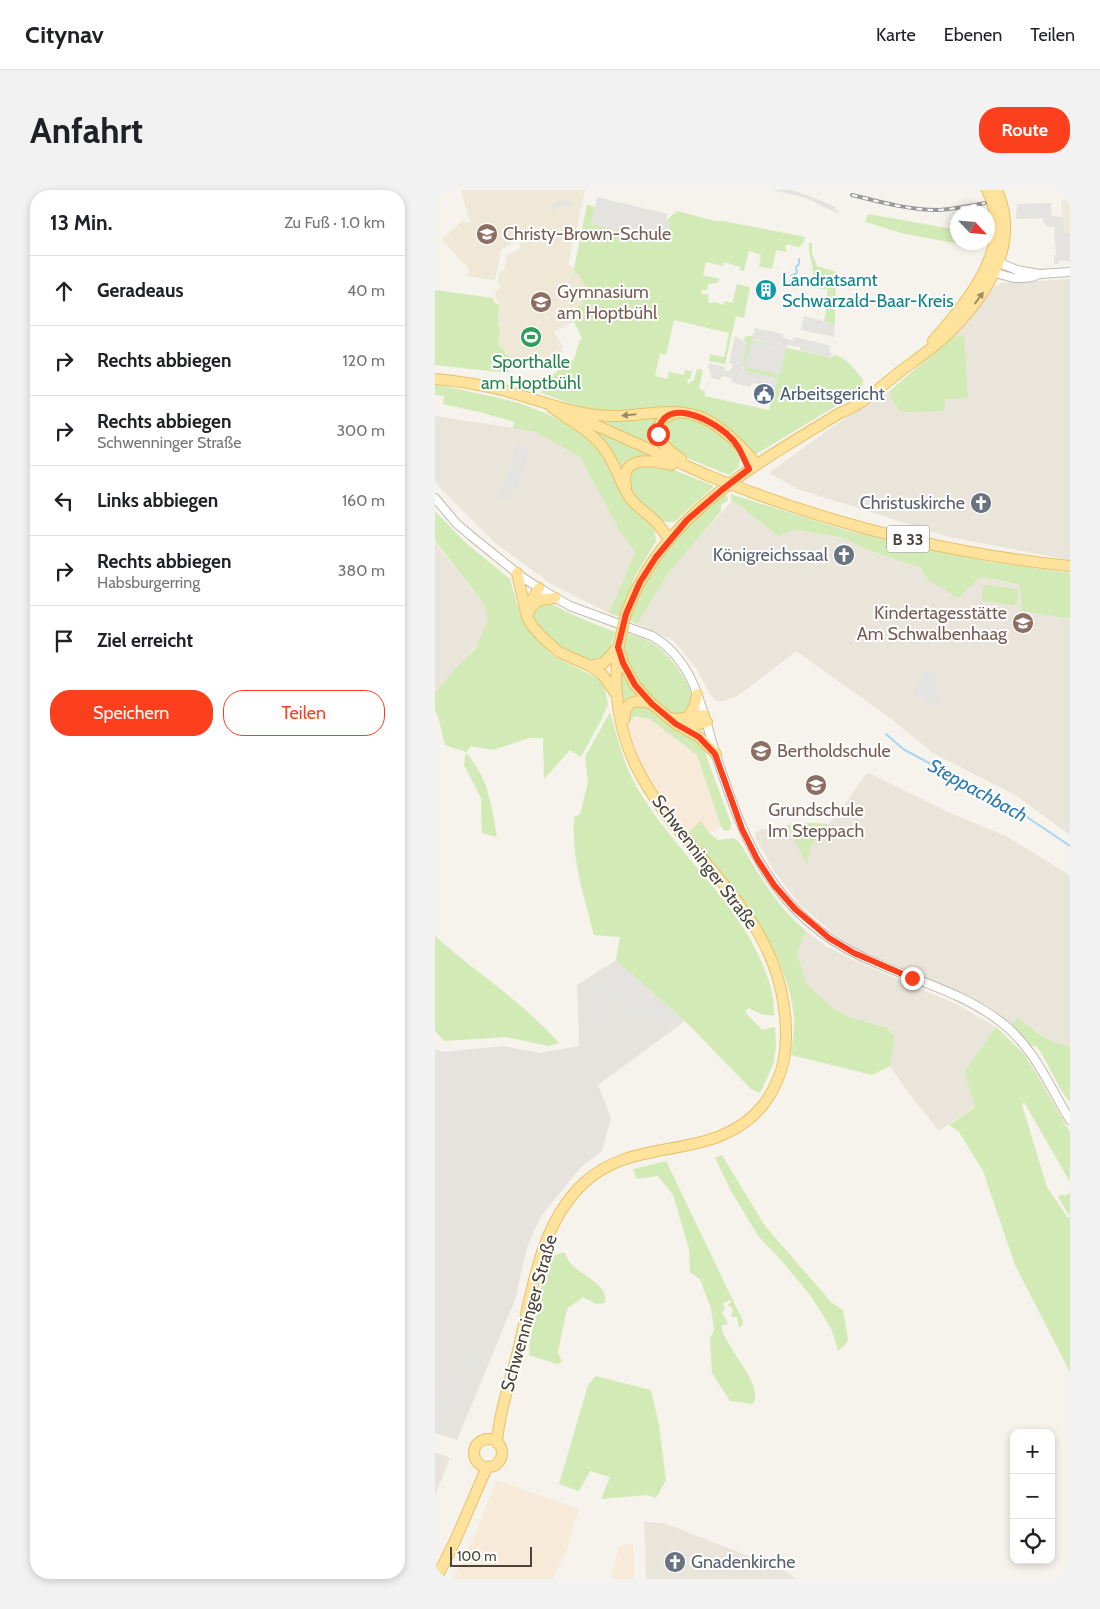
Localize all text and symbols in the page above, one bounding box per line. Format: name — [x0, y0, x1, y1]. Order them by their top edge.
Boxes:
text: Citynav — [25, 20, 104, 49]
text: Karte — [876, 24, 916, 46]
text: Ebenen — [944, 24, 1002, 46]
text: Teilen — [1030, 24, 1075, 46]
button: Route — [979, 107, 1070, 153]
text: Anfahrt — [30, 109, 143, 152]
north arrow — [950, 205, 995, 250]
text: 13 Min. — [50, 210, 112, 235]
text: Zu Fuß · 1.0 km — [284, 213, 385, 232]
school or university icon: Christy-Brown-Schule — [475, 222, 499, 246]
place label: Christy-Brown-Schule — [503, 223, 671, 245]
place label: Landratsamt Schwarzald-Baar-Kreis — [782, 269, 954, 312]
icon: ahead — [50, 277, 78, 305]
building icon: Landratsamt Schwarzald-Baar-Kreis — [754, 278, 778, 302]
text: Geradeaus — [97, 279, 183, 302]
text: 40 m — [347, 281, 385, 300]
place label: Gymnasium am Hoptbühl — [557, 281, 658, 324]
school or university icon: Gymnasium am Hoptbühl — [529, 290, 553, 314]
one-way arrow — [974, 291, 984, 304]
sports icon: Sporthalle am Hoptbühl — [519, 325, 543, 349]
icon: right — [50, 347, 78, 375]
text: Rechts abbiegen — [97, 349, 231, 372]
text: 120 m — [343, 351, 385, 370]
place label: Sporthalle am Hoptbühl — [481, 351, 582, 394]
public building icon: Arbeitsgericht — [752, 382, 776, 406]
place label: Arbeitsgericht — [780, 383, 885, 405]
text: Rechts abbiegen — [97, 410, 231, 433]
one-way arrow — [621, 411, 637, 419]
icon: right — [50, 417, 78, 445]
text: 300 m — [336, 421, 385, 440]
route start — [647, 423, 670, 446]
text: Schwenninger Straße — [97, 433, 241, 452]
icon: left — [50, 487, 78, 515]
text: Links abbiegen — [97, 489, 218, 512]
text: 160 m — [342, 491, 385, 510]
church icon: Christuskirche — [969, 491, 993, 515]
place label: Christuskirche — [860, 492, 965, 514]
road number: B 33 — [887, 526, 929, 552]
church icon: Königreichssaal — [832, 543, 856, 567]
place label: Königreichssaal — [713, 544, 829, 566]
text: Rechts abbiegen — [97, 550, 231, 573]
icon: right — [50, 557, 78, 585]
text: 380 m — [338, 561, 385, 580]
text: Habsburgerring — [97, 573, 200, 592]
place label: Kindertagesstätte Am Schwalbenhaag — [857, 602, 1008, 645]
school or university icon: Kindertagesstätte Am Schwalbenhaag — [1011, 611, 1035, 635]
icon: arrive — [50, 627, 78, 655]
text: Ziel erreicht — [97, 629, 193, 652]
button: Speichern — [50, 690, 213, 736]
button: Teilen — [223, 690, 385, 736]
school or university icon: Bertholdschule — [749, 739, 773, 763]
place label: Bertholdschule — [777, 740, 891, 762]
water label: Steppachbach — [924, 754, 1031, 827]
school or university icon: Grundschule Im Steppach — [804, 773, 828, 797]
street label: Schwenninger Straße — [647, 791, 763, 933]
place label: Grundschule Im Steppach — [768, 799, 864, 842]
route end — [901, 967, 924, 990]
street label: Schwenninger Straße — [496, 1232, 562, 1394]
map controls — [1010, 1429, 1055, 1564]
button: + — [1010, 1429, 1055, 1474]
button: − — [1010, 1474, 1055, 1519]
button: locate — [1010, 1519, 1055, 1564]
scale bar — [450, 1544, 533, 1567]
text: 100 m — [457, 1547, 497, 1565]
church icon: Gnadenkirche — [663, 1550, 687, 1574]
place label: Gnadenkirche — [691, 1551, 795, 1573]

